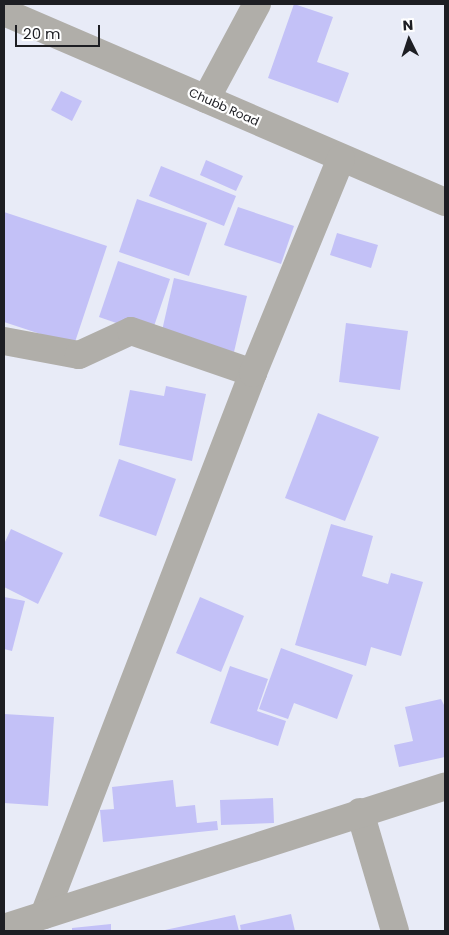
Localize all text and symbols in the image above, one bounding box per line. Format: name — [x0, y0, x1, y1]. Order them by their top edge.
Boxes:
scale bar — [18, 15, 102, 47]
north arrow — [384, 15, 434, 65]
text: N — [402, 15, 414, 35]
text: 20 m — [23, 23, 61, 44]
street label: Chubb Road — [187, 85, 261, 129]

